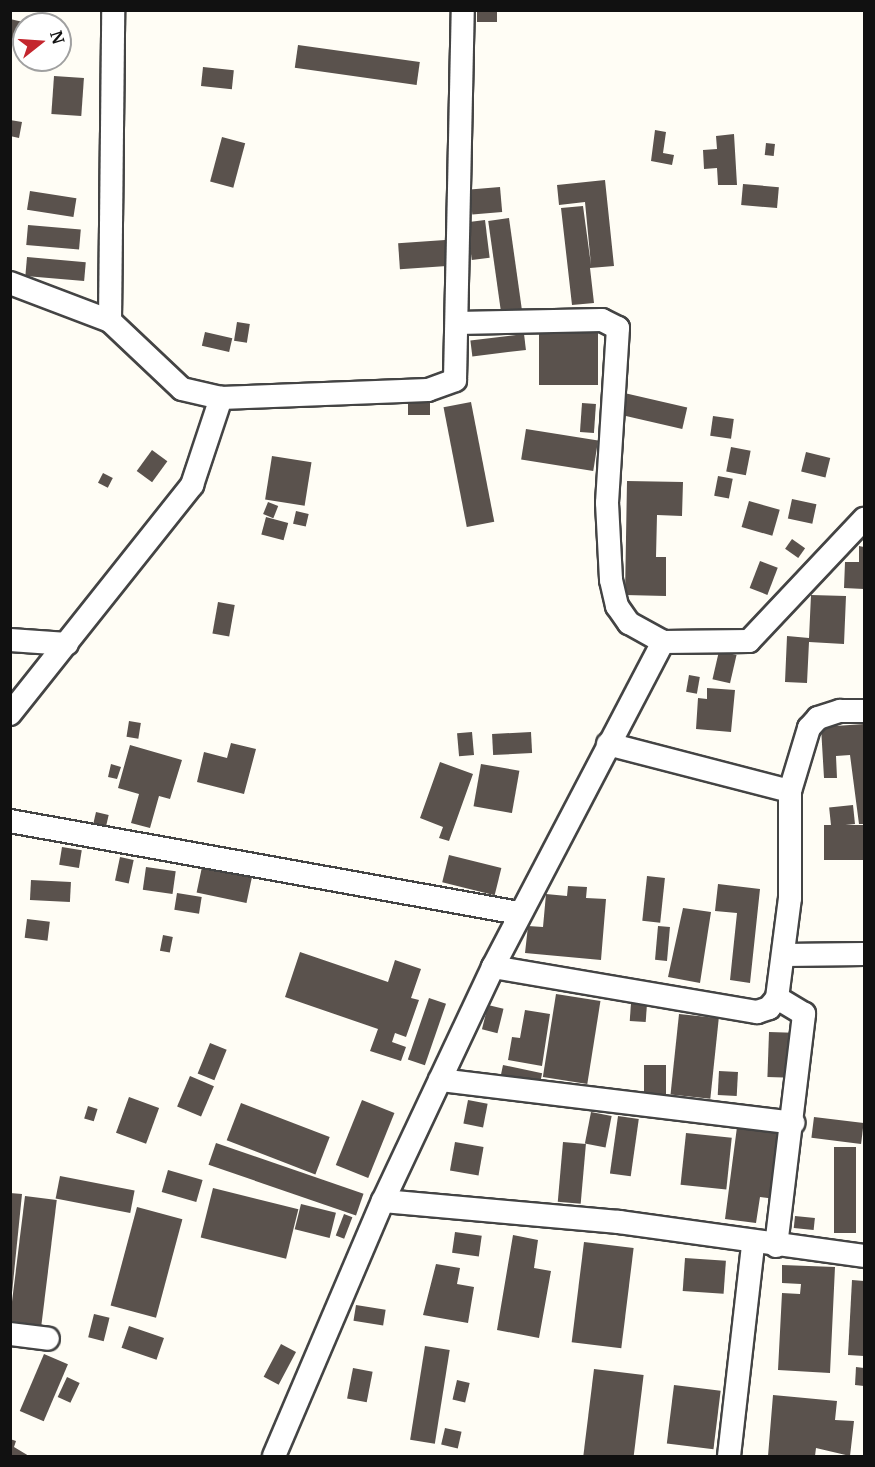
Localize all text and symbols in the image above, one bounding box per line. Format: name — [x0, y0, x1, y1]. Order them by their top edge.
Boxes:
north arrow — [12, 12, 72, 72]
text: N — [46, 28, 69, 46]

